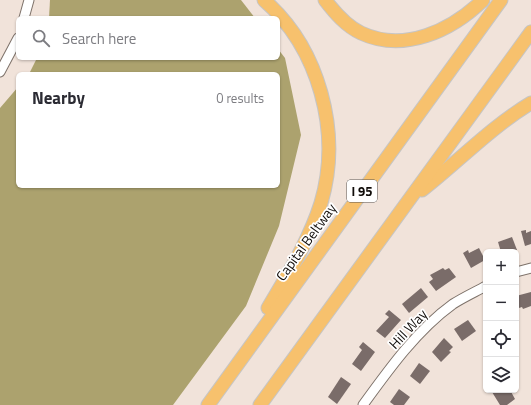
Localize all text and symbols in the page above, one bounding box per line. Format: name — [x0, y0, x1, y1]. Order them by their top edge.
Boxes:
search box — [16, 16, 280, 60]
icon: search — [30, 27, 52, 49]
text: Search here — [62, 27, 136, 50]
text: Nearby — [32, 85, 85, 111]
text: 0 results — [216, 88, 264, 108]
road number: I 95 — [347, 180, 377, 202]
street label: Capital Beltway — [270, 198, 341, 285]
map controls — [483, 249, 519, 393]
button: + — [483, 249, 519, 285]
button: − — [483, 285, 519, 321]
street label: Hill Way — [384, 304, 432, 353]
button: locate — [483, 321, 519, 357]
button: layers — [483, 357, 519, 393]

